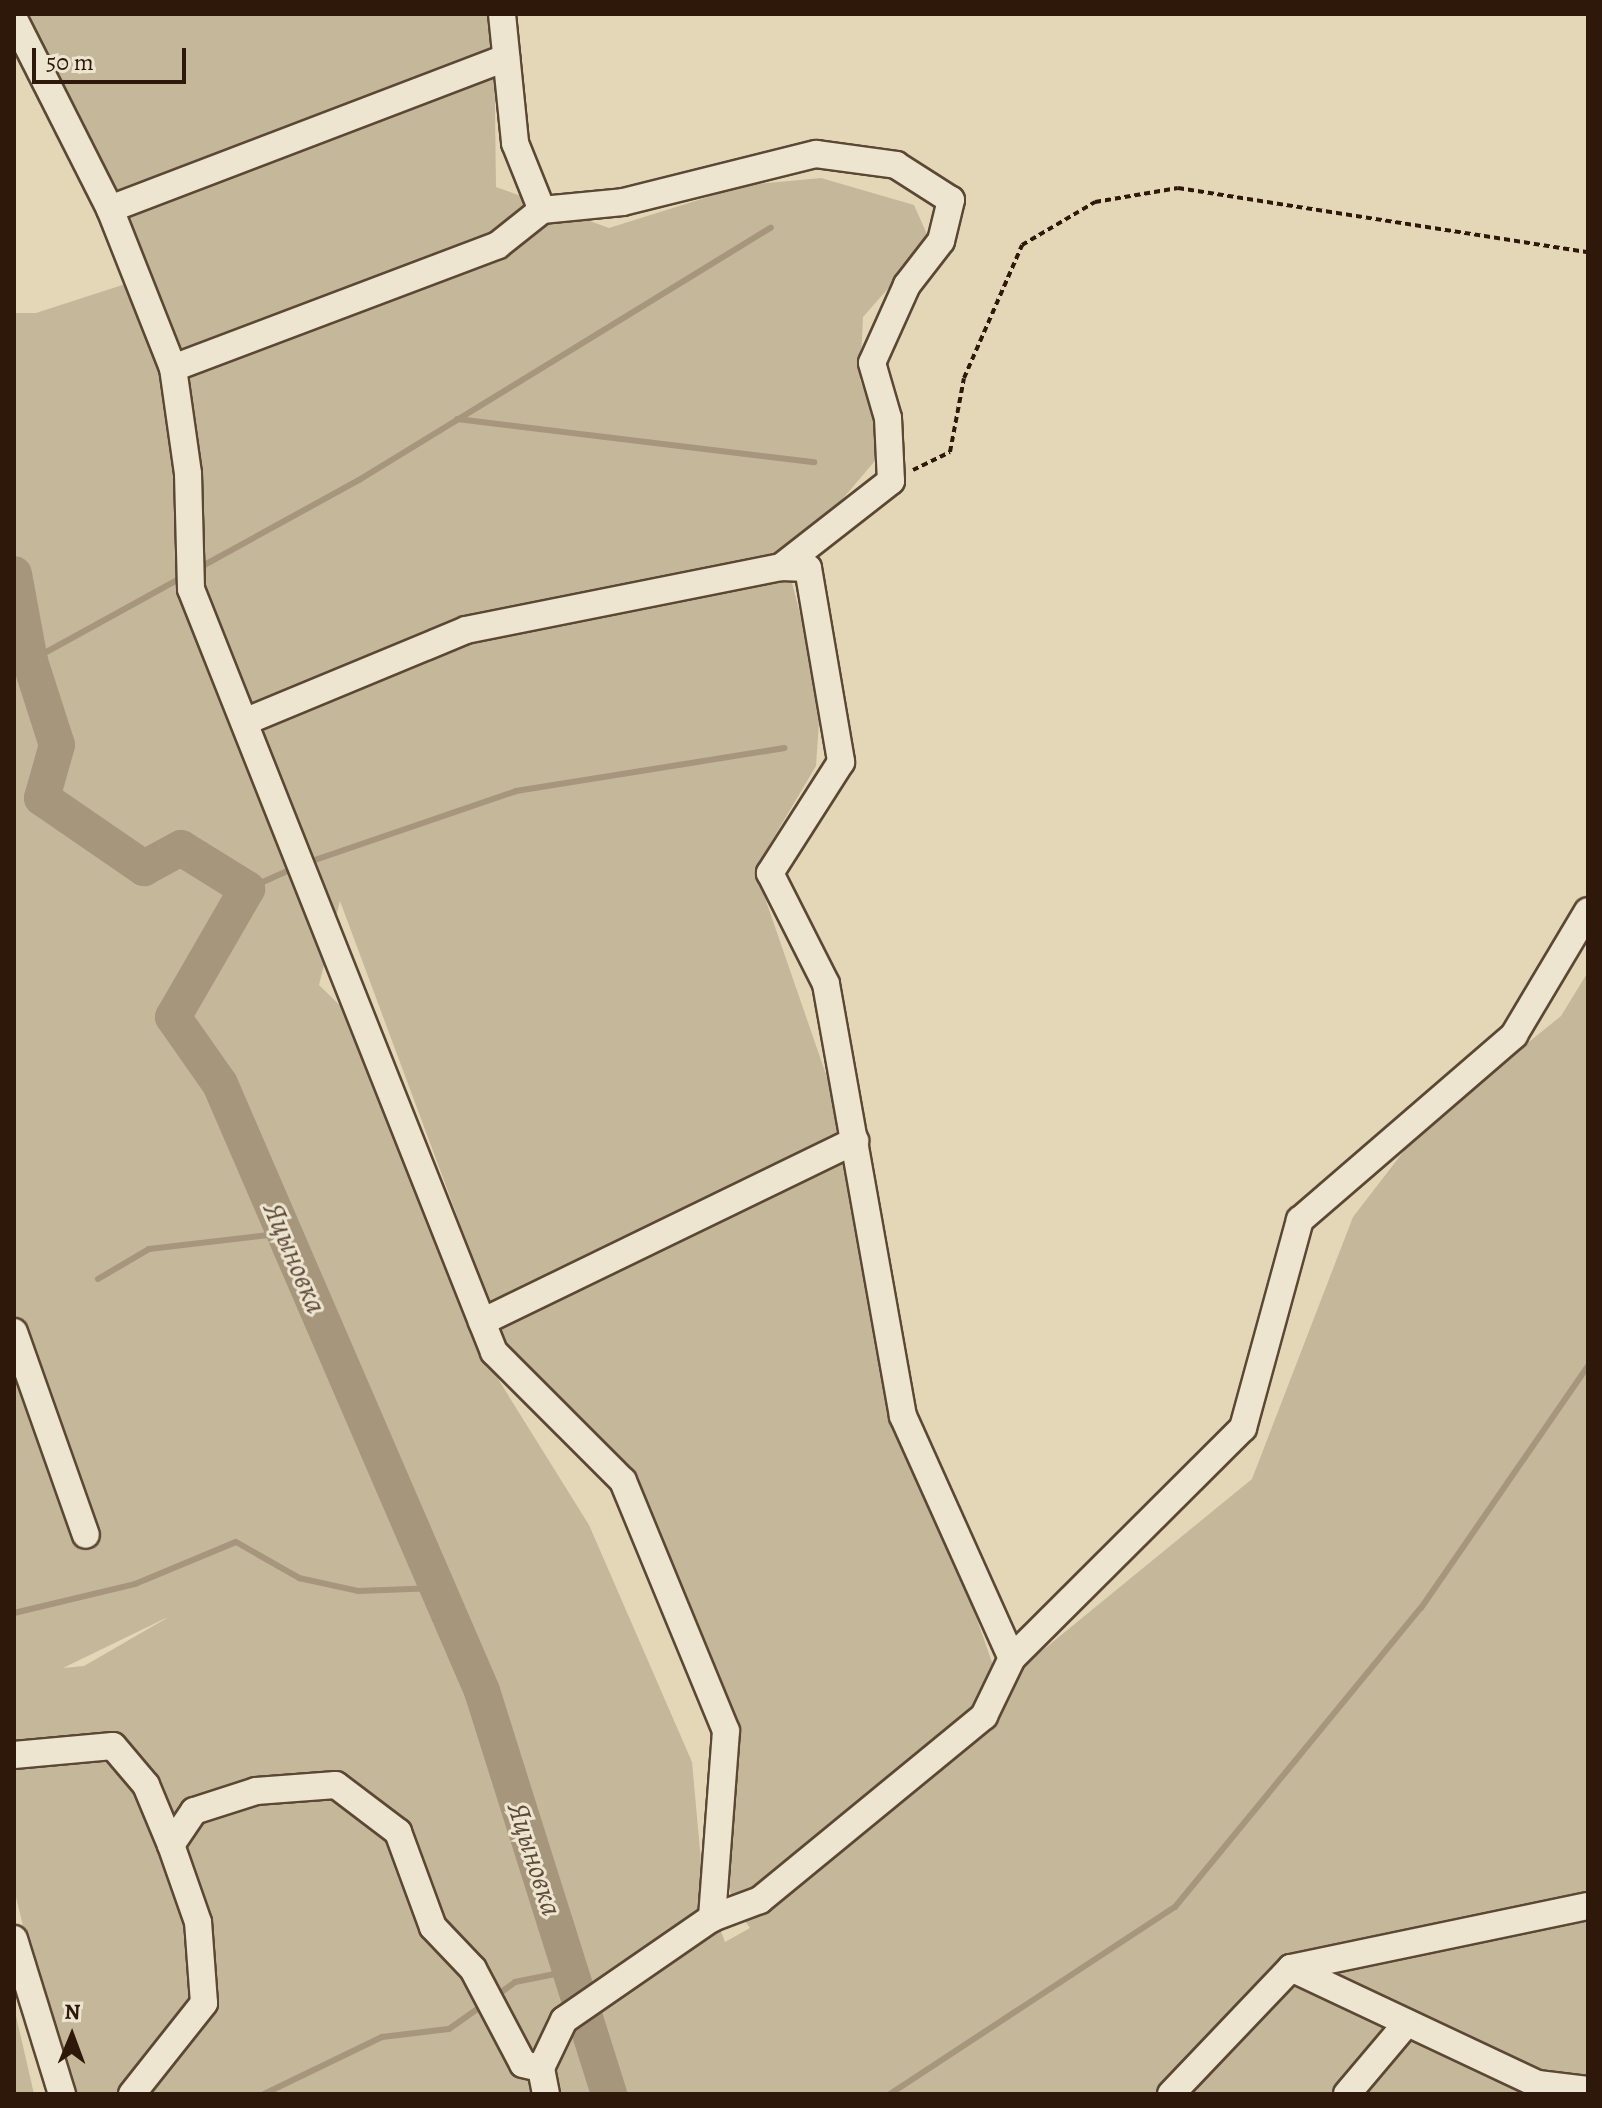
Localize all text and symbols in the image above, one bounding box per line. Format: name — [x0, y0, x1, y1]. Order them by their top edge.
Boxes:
scale bar — [36, 32, 190, 82]
text: 50 m — [46, 46, 94, 78]
water label: Яцыновка — [256, 1197, 334, 1319]
water label: Яцыновка — [500, 1798, 570, 1920]
north arrow — [32, 1996, 112, 2076]
text: N — [64, 1997, 81, 2027]

